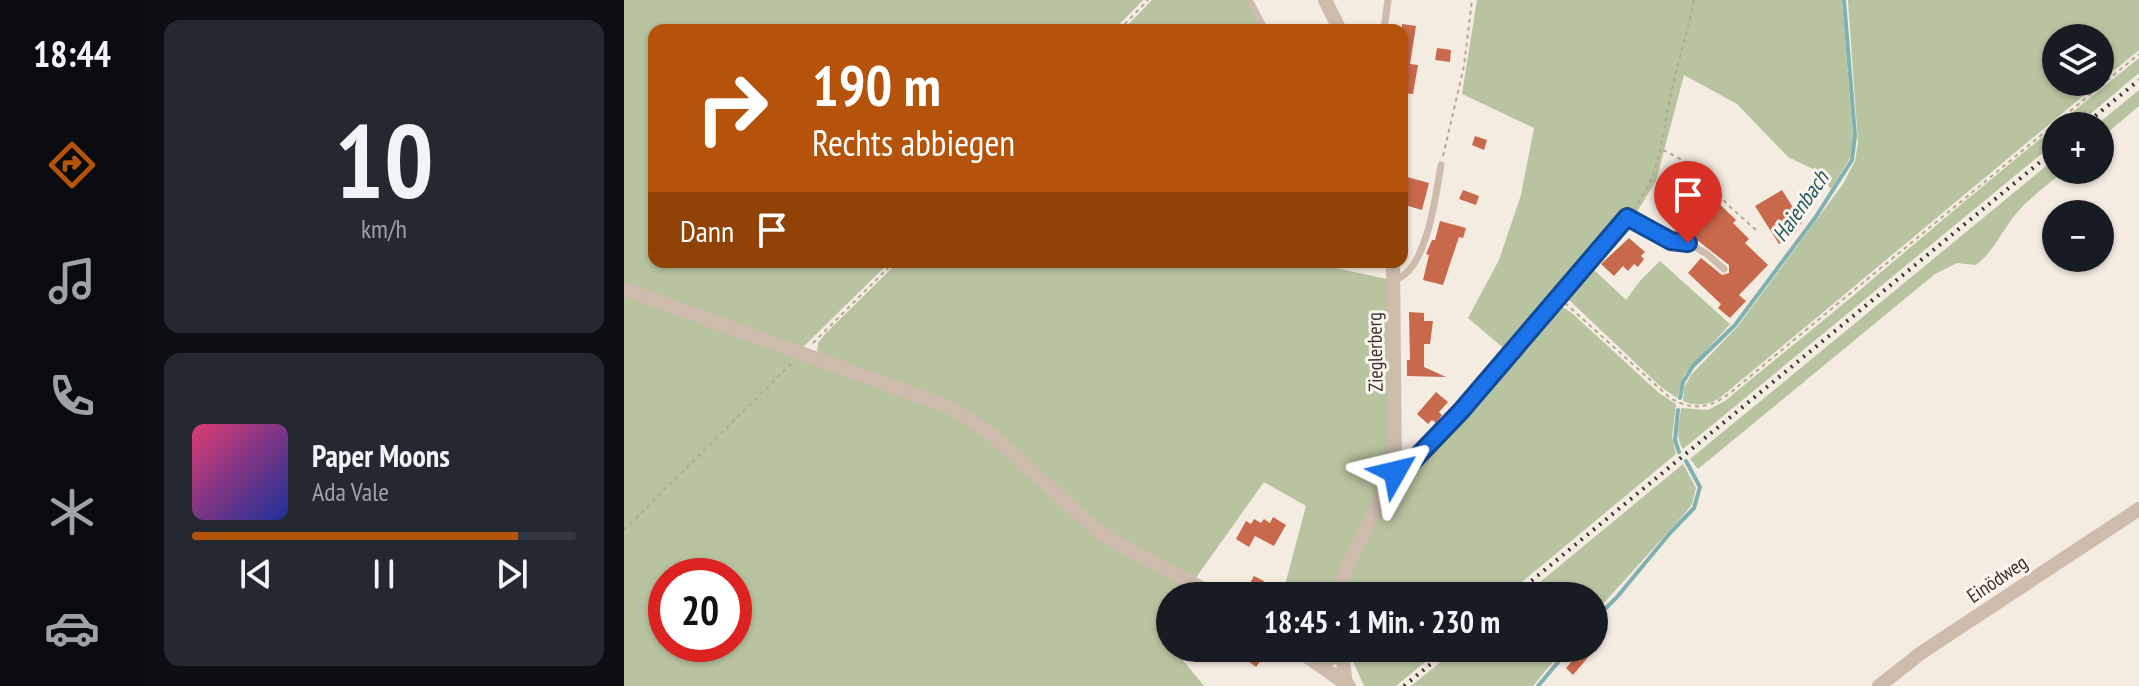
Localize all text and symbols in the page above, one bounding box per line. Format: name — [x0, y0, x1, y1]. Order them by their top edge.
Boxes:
map controls — [2042, 24, 2114, 272]
button: layers — [2042, 24, 2114, 96]
text: 18:44 — [33, 30, 111, 77]
text: 190 m — [812, 49, 941, 121]
icon: right — [680, 56, 784, 160]
text: 10 — [334, 92, 434, 227]
button: + — [2042, 112, 2114, 184]
text: Rechts abbiegen — [812, 119, 1015, 166]
icon: directions — [44, 137, 100, 193]
pin — [1654, 161, 1722, 243]
water label: Haienbach — [1766, 164, 1835, 247]
icon: arrive — [1666, 173, 1710, 217]
button: − — [2042, 200, 2114, 272]
icon: arrive — [750, 208, 794, 252]
text: Dann — [680, 211, 734, 250]
text: km/h — [361, 212, 407, 245]
icon: music — [44, 253, 100, 309]
street label: Zieglerberg — [1361, 312, 1389, 392]
icon: phone — [44, 368, 100, 424]
position arrow — [1353, 430, 1437, 514]
text: Paper Moons — [312, 436, 450, 475]
text: Ada Vale — [312, 475, 389, 508]
icon: climate — [44, 484, 100, 540]
street label: Einödweg — [1962, 549, 2032, 609]
icon: previous — [234, 552, 278, 596]
icon: pause — [362, 552, 406, 596]
icon: next — [490, 552, 534, 596]
speed limit sign: 20 — [648, 558, 752, 662]
icon: car — [44, 600, 100, 656]
text: 18:45 · 1 Min. · 230 m — [1264, 602, 1500, 641]

